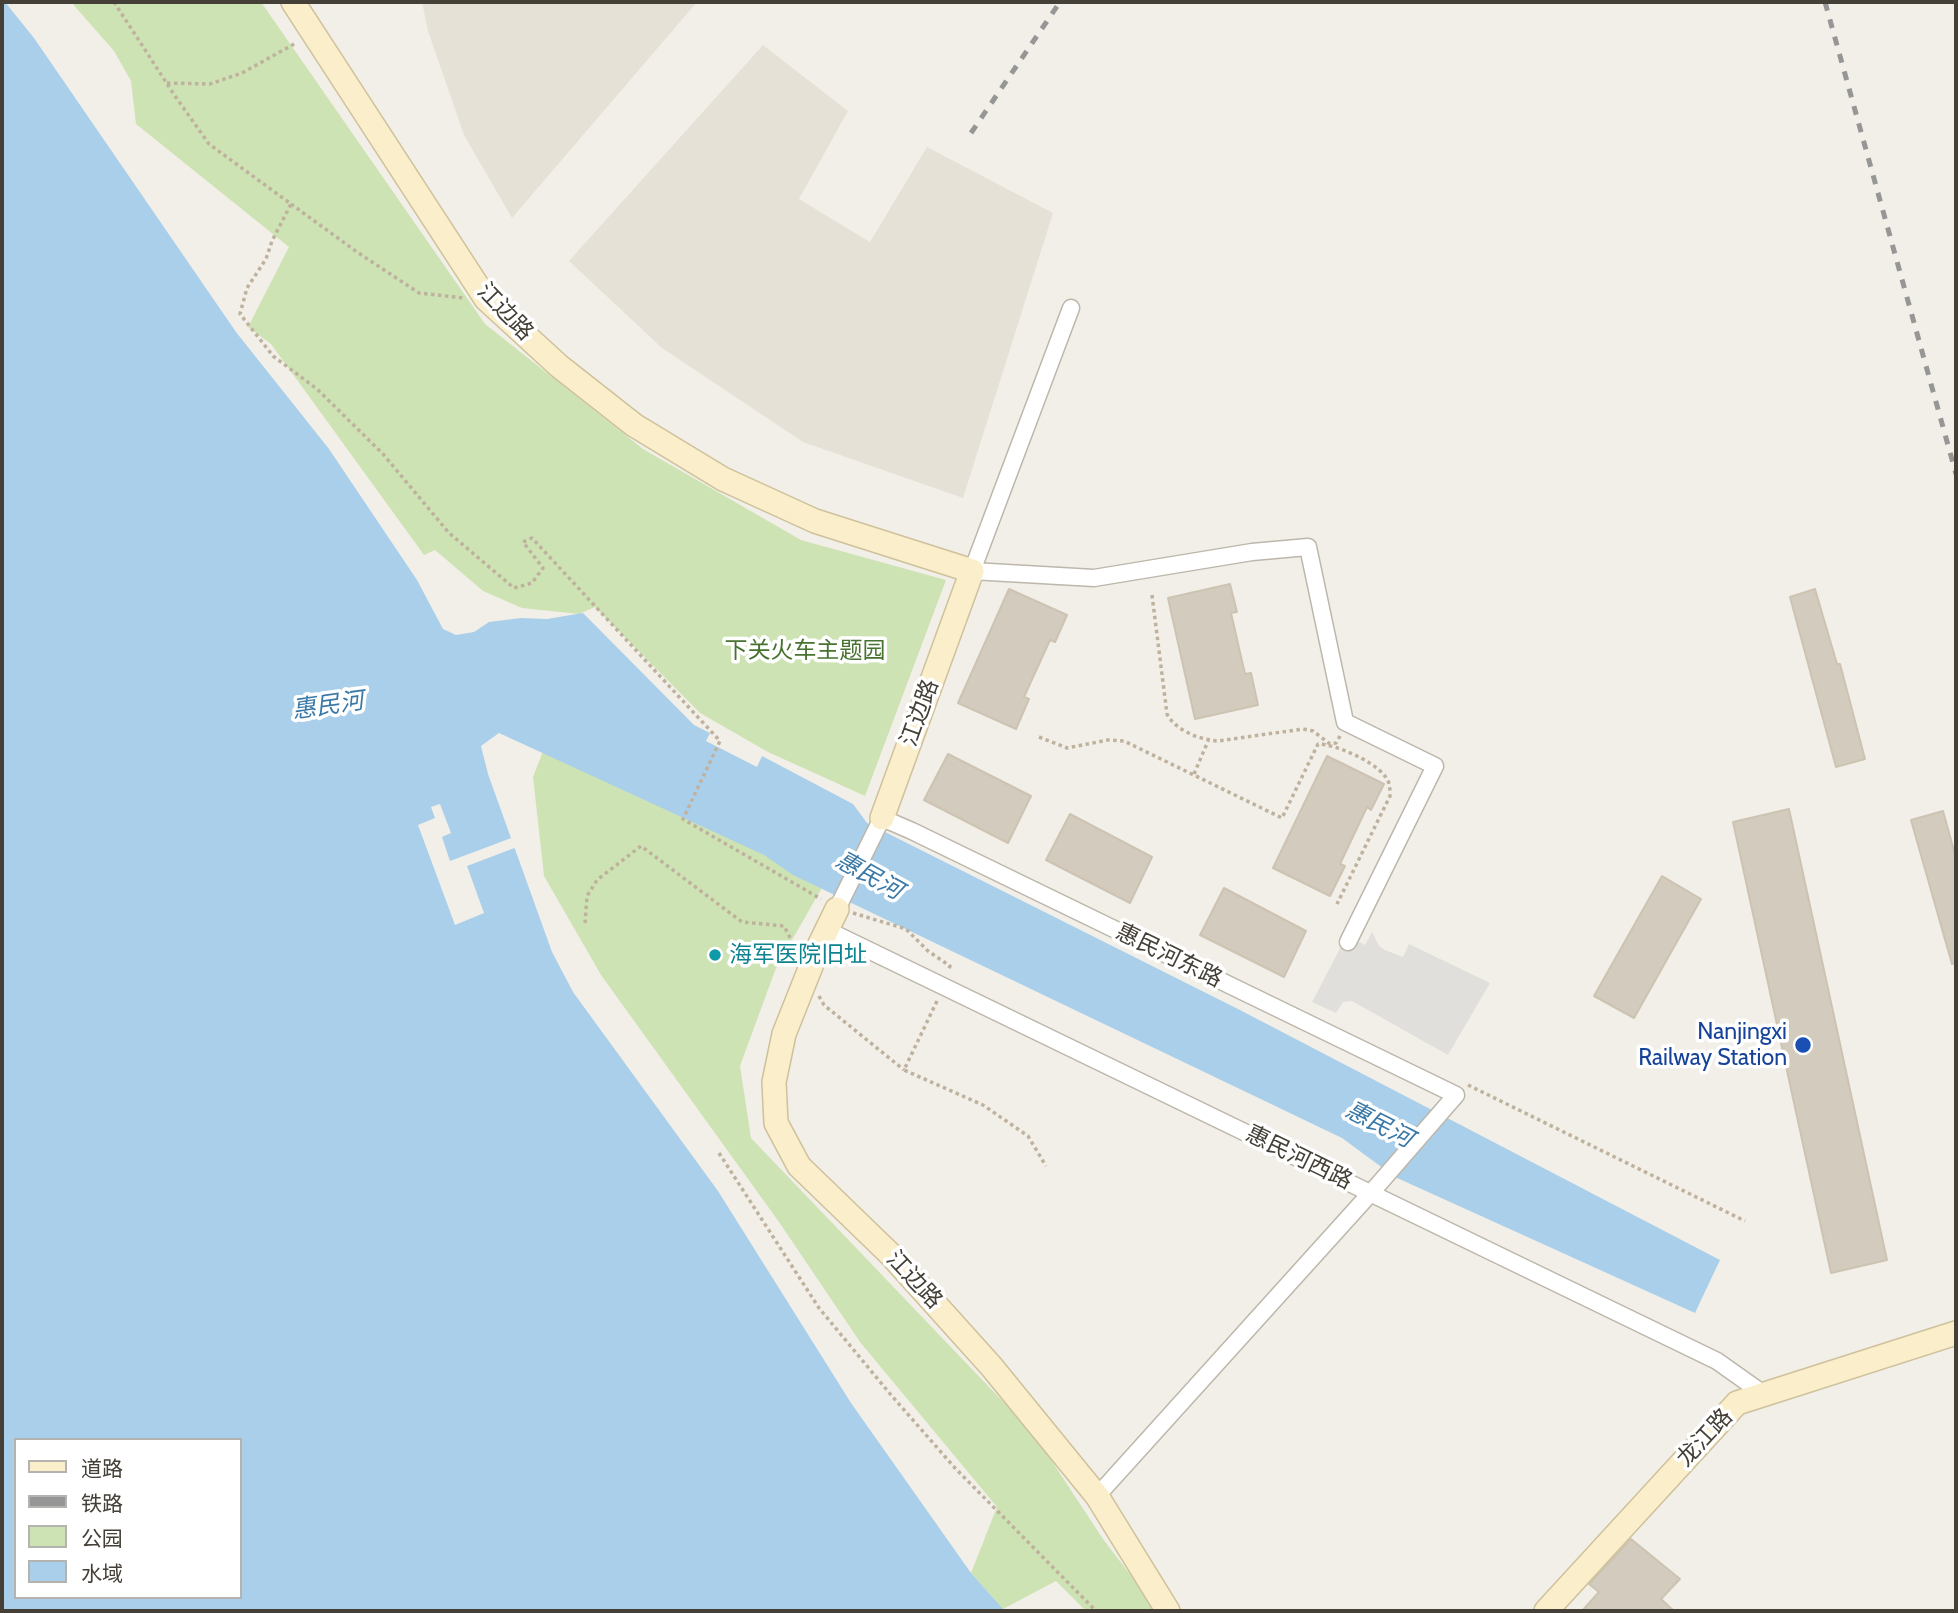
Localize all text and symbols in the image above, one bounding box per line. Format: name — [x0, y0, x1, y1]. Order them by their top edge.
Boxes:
street label: 江边路 — [471, 278, 539, 346]
park label: 下关火车主题园 — [725, 637, 885, 665]
street label: 江边路 — [895, 676, 945, 750]
water label: 惠民河 — [290, 687, 366, 725]
water label: 惠民河 — [831, 846, 907, 906]
street label: 惠民河东路 — [1111, 918, 1227, 994]
place label: 海军医院旧址 — [729, 941, 867, 969]
marker: 海军医院旧址 — [707, 947, 723, 963]
place label: Nanjingxi Railway Station — [1638, 1018, 1787, 1072]
marker: Nanjingxi Railway Station — [1793, 1035, 1813, 1055]
water label: 惠民河 — [1340, 1096, 1418, 1154]
street label: 惠民河西路 — [1241, 1120, 1357, 1196]
street label: 江边路 — [880, 1245, 948, 1315]
street label: 龙江路 — [1671, 1403, 1739, 1473]
legend — [14, 1438, 242, 1599]
text: 道路 — [81, 1456, 123, 1481]
text: 铁路 — [81, 1491, 123, 1516]
text: 公园 — [81, 1526, 123, 1551]
text: 水域 — [81, 1561, 123, 1586]

